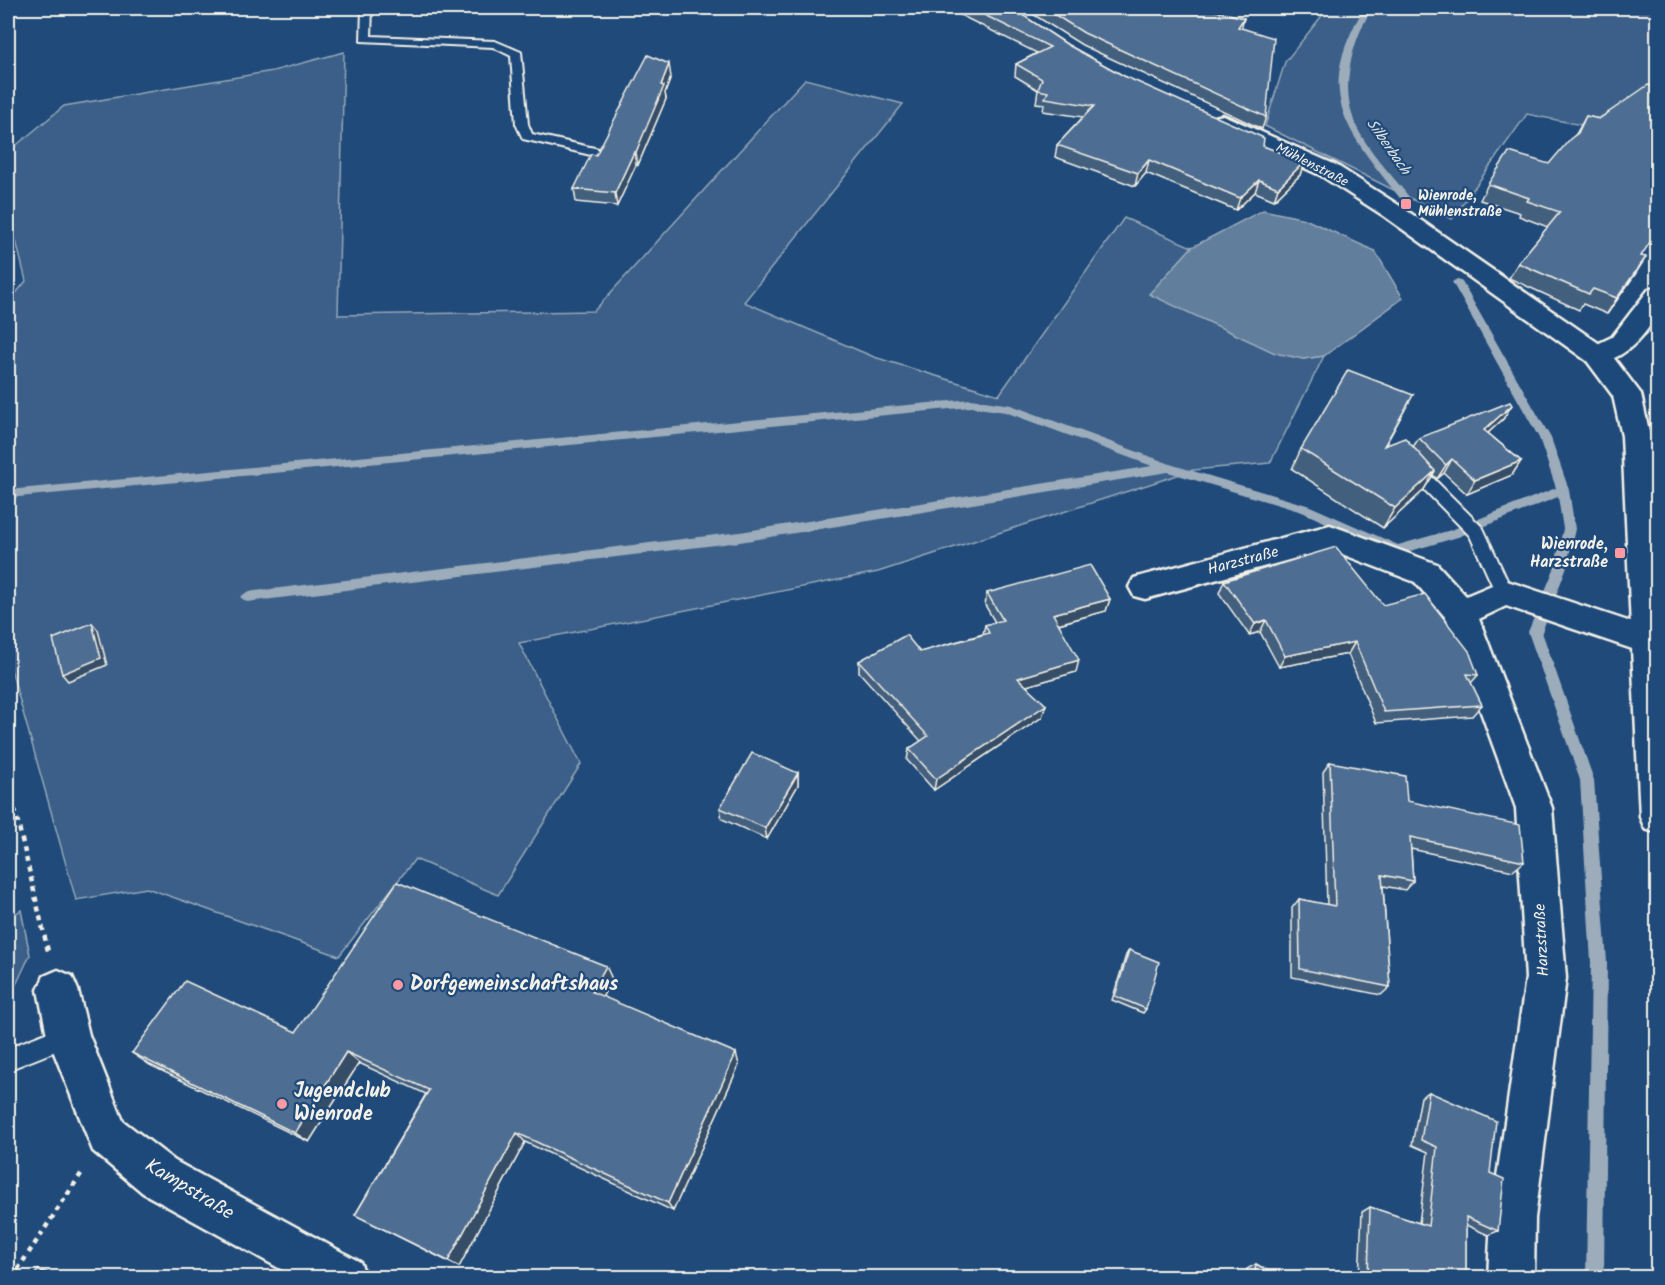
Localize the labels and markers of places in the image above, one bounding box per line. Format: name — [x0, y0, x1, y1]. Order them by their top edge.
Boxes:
place label: Wienrode, Mühlenstraße — [1418, 185, 1502, 223]
marker: Wienrode, Mühlenstraße — [1399, 197, 1413, 211]
place label: Wienrode, Harzstraße — [1530, 532, 1608, 575]
marker: Wienrode, Harzstraße — [1613, 546, 1627, 560]
place label: Dorfgemeinschaftshaus — [410, 969, 619, 1001]
marker: Dorfgemeinschaftshaus — [391, 978, 405, 992]
place label: Jugendclub Wienrode — [294, 1076, 391, 1131]
marker: Jugendclub Wienrode — [275, 1097, 289, 1111]

